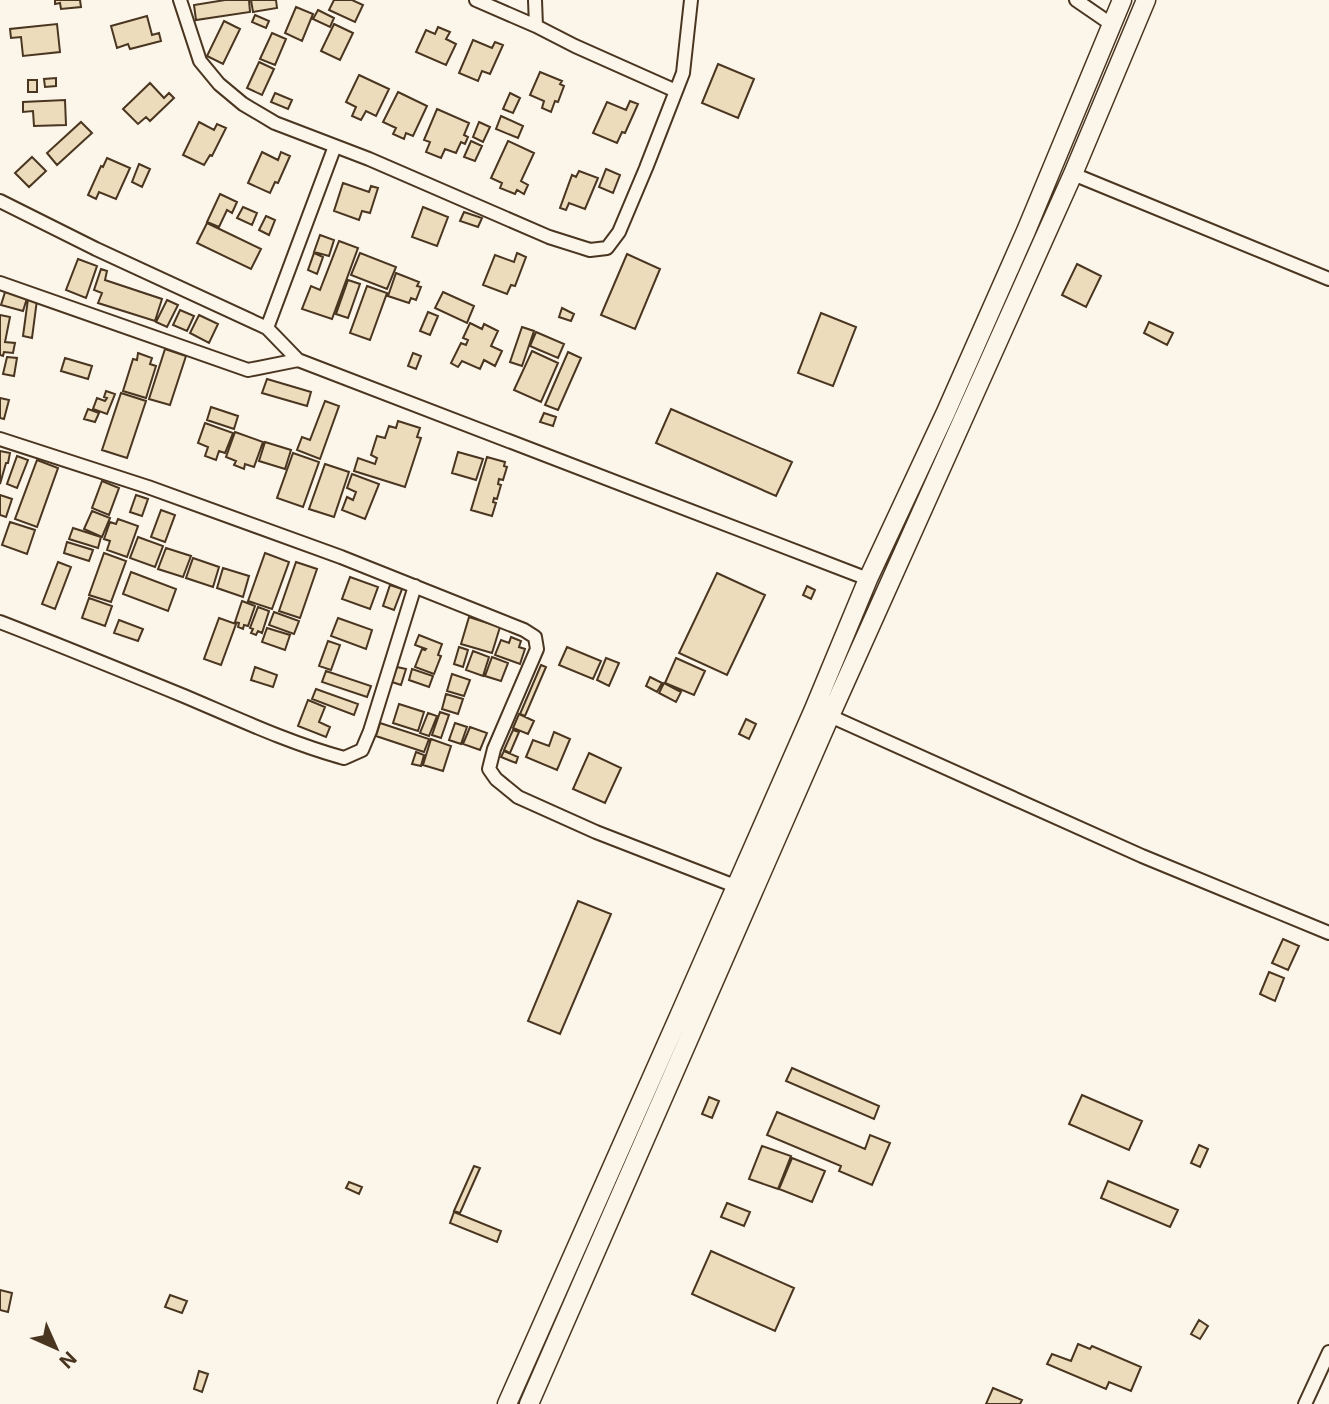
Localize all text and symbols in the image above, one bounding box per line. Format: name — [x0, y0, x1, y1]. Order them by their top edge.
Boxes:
north arrow — [21, 1313, 91, 1383]
text: N — [54, 1346, 81, 1373]

